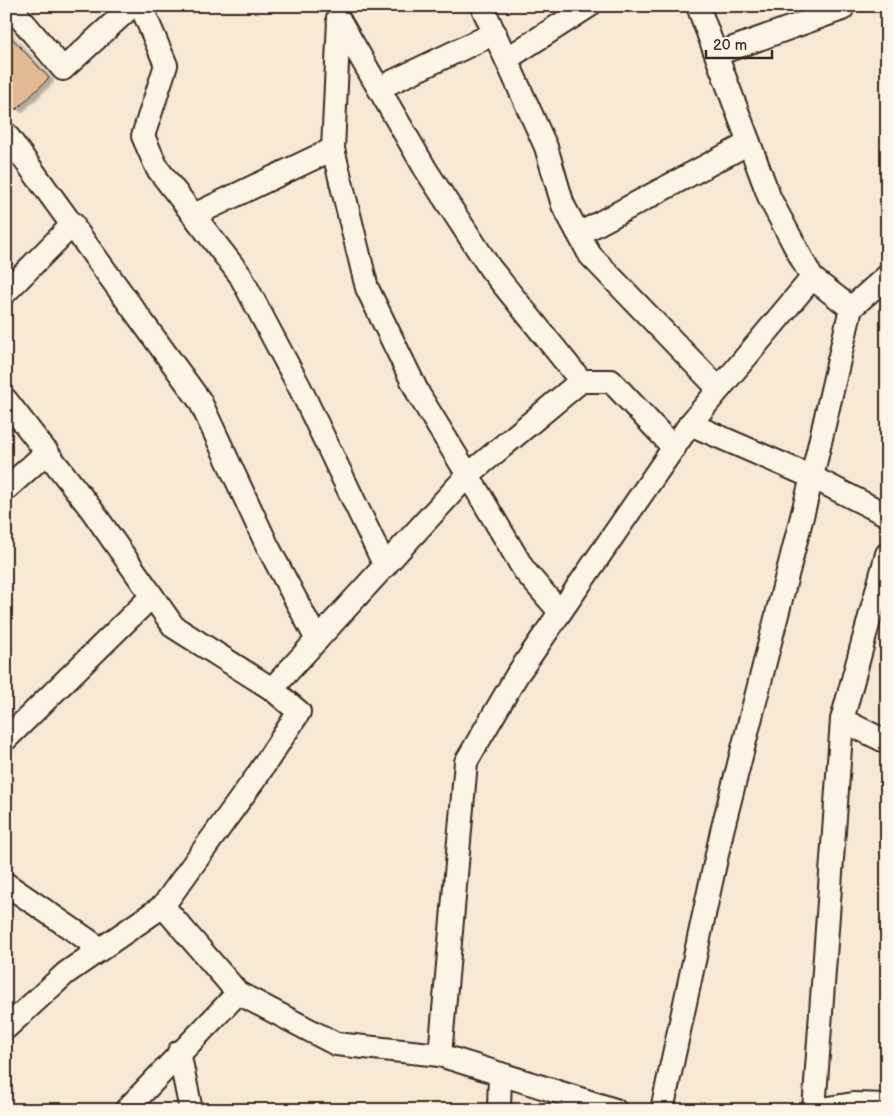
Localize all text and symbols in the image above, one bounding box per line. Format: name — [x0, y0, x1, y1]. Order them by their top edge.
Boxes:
scale bar — [706, 28, 772, 60]
text: 20 m — [713, 36, 747, 55]

